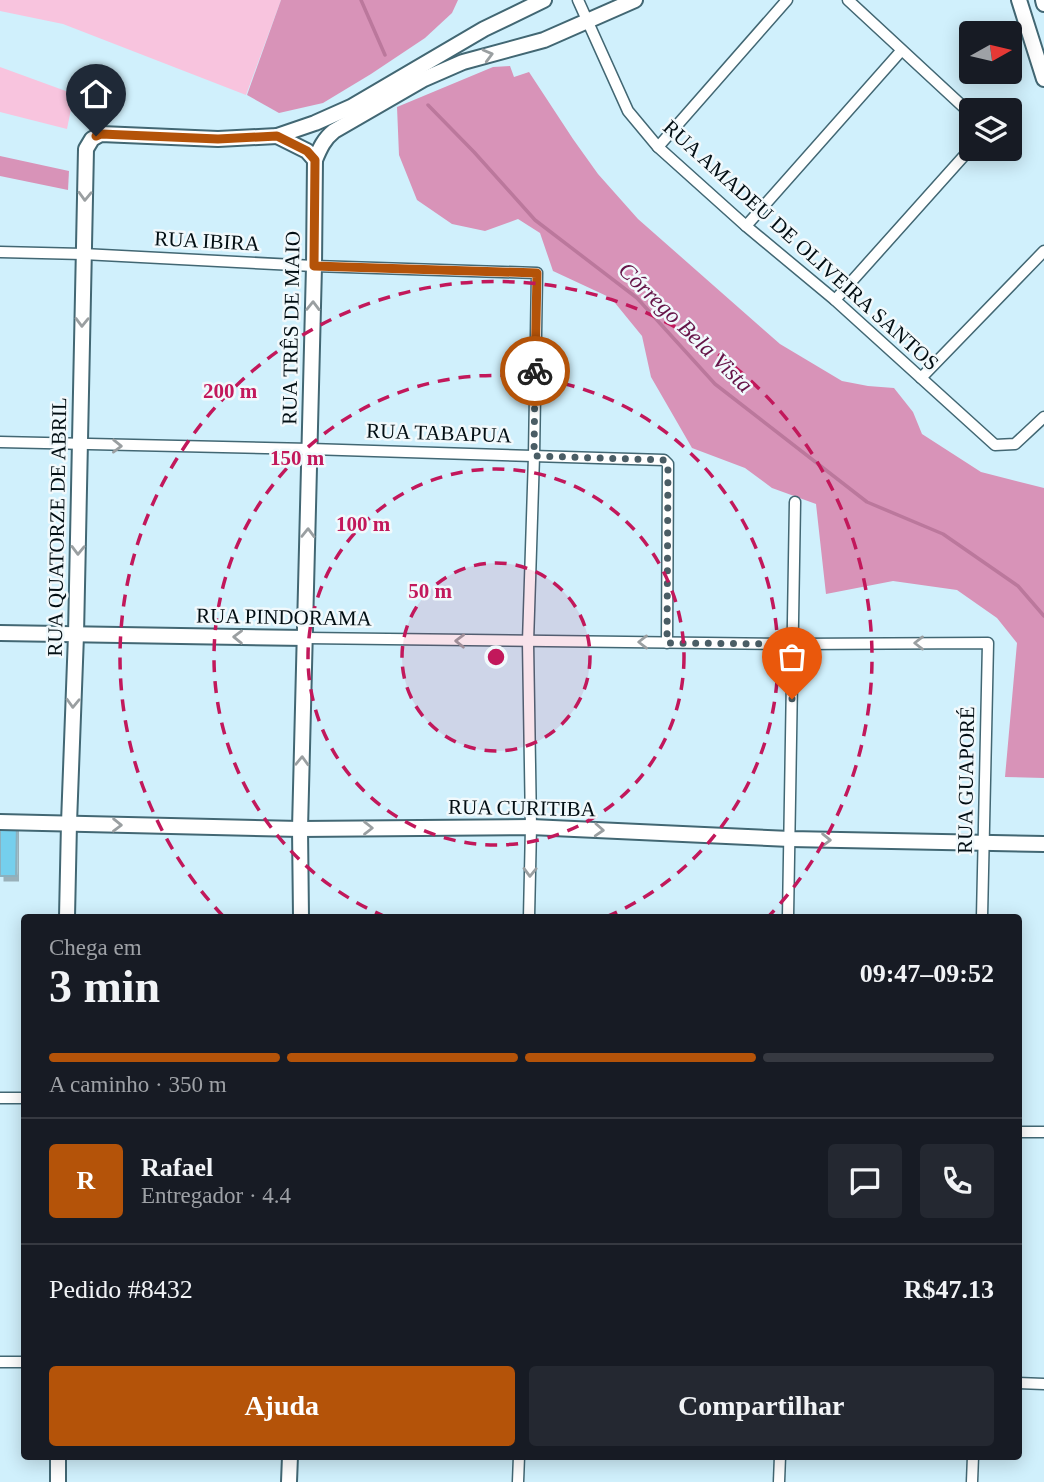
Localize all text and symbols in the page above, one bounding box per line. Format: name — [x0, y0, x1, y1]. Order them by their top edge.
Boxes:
north arrow — [959, 21, 1022, 84]
map controls — [959, 21, 1022, 161]
one-way arrow — [482, 49, 494, 63]
pin — [66, 64, 126, 136]
icon: home — [77, 75, 115, 113]
button: layers — [959, 98, 1022, 161]
street label: RUA AMADEU DE OLIVEIRA SANTOS — [658, 115, 944, 375]
one-way arrow — [77, 191, 93, 201]
street label: RUA IBIRA — [154, 226, 261, 256]
street label: RUA TRÊS DE MAIO — [277, 231, 305, 425]
water label: Córrego Bela Vista — [614, 257, 758, 398]
one-way arrow — [306, 300, 321, 311]
one-way arrow — [74, 317, 90, 328]
courier — [500, 336, 570, 406]
icon: bike — [516, 352, 554, 390]
text: 200 m — [203, 379, 258, 403]
street label: RUA QUATORZE DE ABRIL — [43, 397, 71, 657]
street label: RUA TABAPUA — [366, 418, 513, 448]
one-way arrow — [112, 438, 123, 454]
text: 150 m — [270, 446, 325, 470]
text: 100 m — [336, 512, 391, 536]
one-way arrow — [300, 528, 316, 538]
one-way arrow — [70, 545, 86, 555]
text: 50 m — [408, 579, 452, 603]
street label: RUA PINDORAMA — [196, 603, 373, 631]
pin — [762, 627, 822, 699]
one-way arrow — [232, 630, 243, 645]
one-way arrow — [454, 633, 465, 648]
one-way arrow — [637, 635, 648, 650]
one-way arrow — [914, 635, 924, 651]
icon: bag — [773, 638, 811, 676]
centre of rings — [484, 645, 508, 669]
one-way arrow — [66, 698, 81, 709]
street label: RUA GUAPORÉ — [953, 706, 979, 854]
one-way arrow — [295, 755, 310, 766]
street label: RUA CURITIBA — [448, 795, 597, 821]
one-way arrow — [112, 817, 123, 832]
one-way arrow — [364, 820, 374, 836]
one-way arrow — [594, 823, 605, 838]
one-way arrow — [821, 832, 832, 847]
one-way arrow — [522, 867, 538, 878]
text: Chega em — [49, 935, 142, 960]
text: 09:47–09:52 — [860, 959, 994, 988]
text: 3 min — [49, 961, 160, 1012]
text: A caminho · 350 m — [49, 1072, 227, 1097]
button: chat — [828, 1144, 902, 1218]
button: phone — [920, 1144, 994, 1218]
text: Rafael — [141, 1153, 213, 1182]
text: R — [77, 1166, 95, 1195]
text: Entregador · 4.4 — [141, 1183, 291, 1208]
text: Pedido #8432 — [49, 1275, 193, 1304]
text: R$47.13 — [904, 1275, 994, 1304]
button: Ajuda — [49, 1366, 515, 1446]
button: Compartilhar — [529, 1366, 994, 1446]

